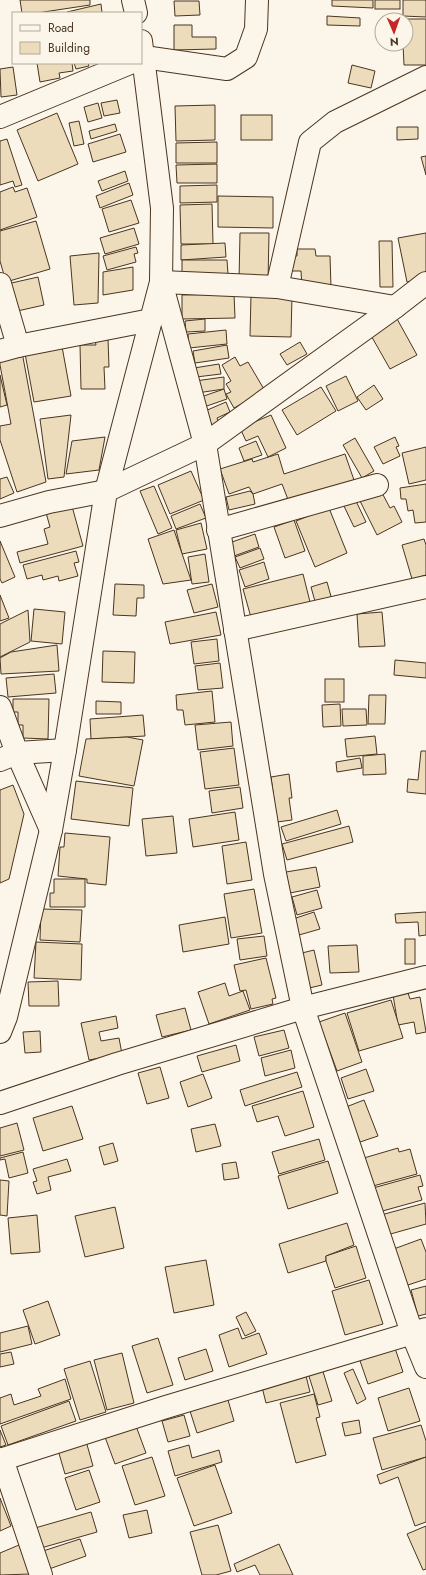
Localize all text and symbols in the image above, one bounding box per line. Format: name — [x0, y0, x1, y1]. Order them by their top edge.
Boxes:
legend — [12, 12, 142, 64]
north arrow — [374, 12, 414, 52]
text: Road — [48, 19, 74, 37]
text: N — [390, 34, 399, 50]
text: Building — [48, 39, 90, 57]

